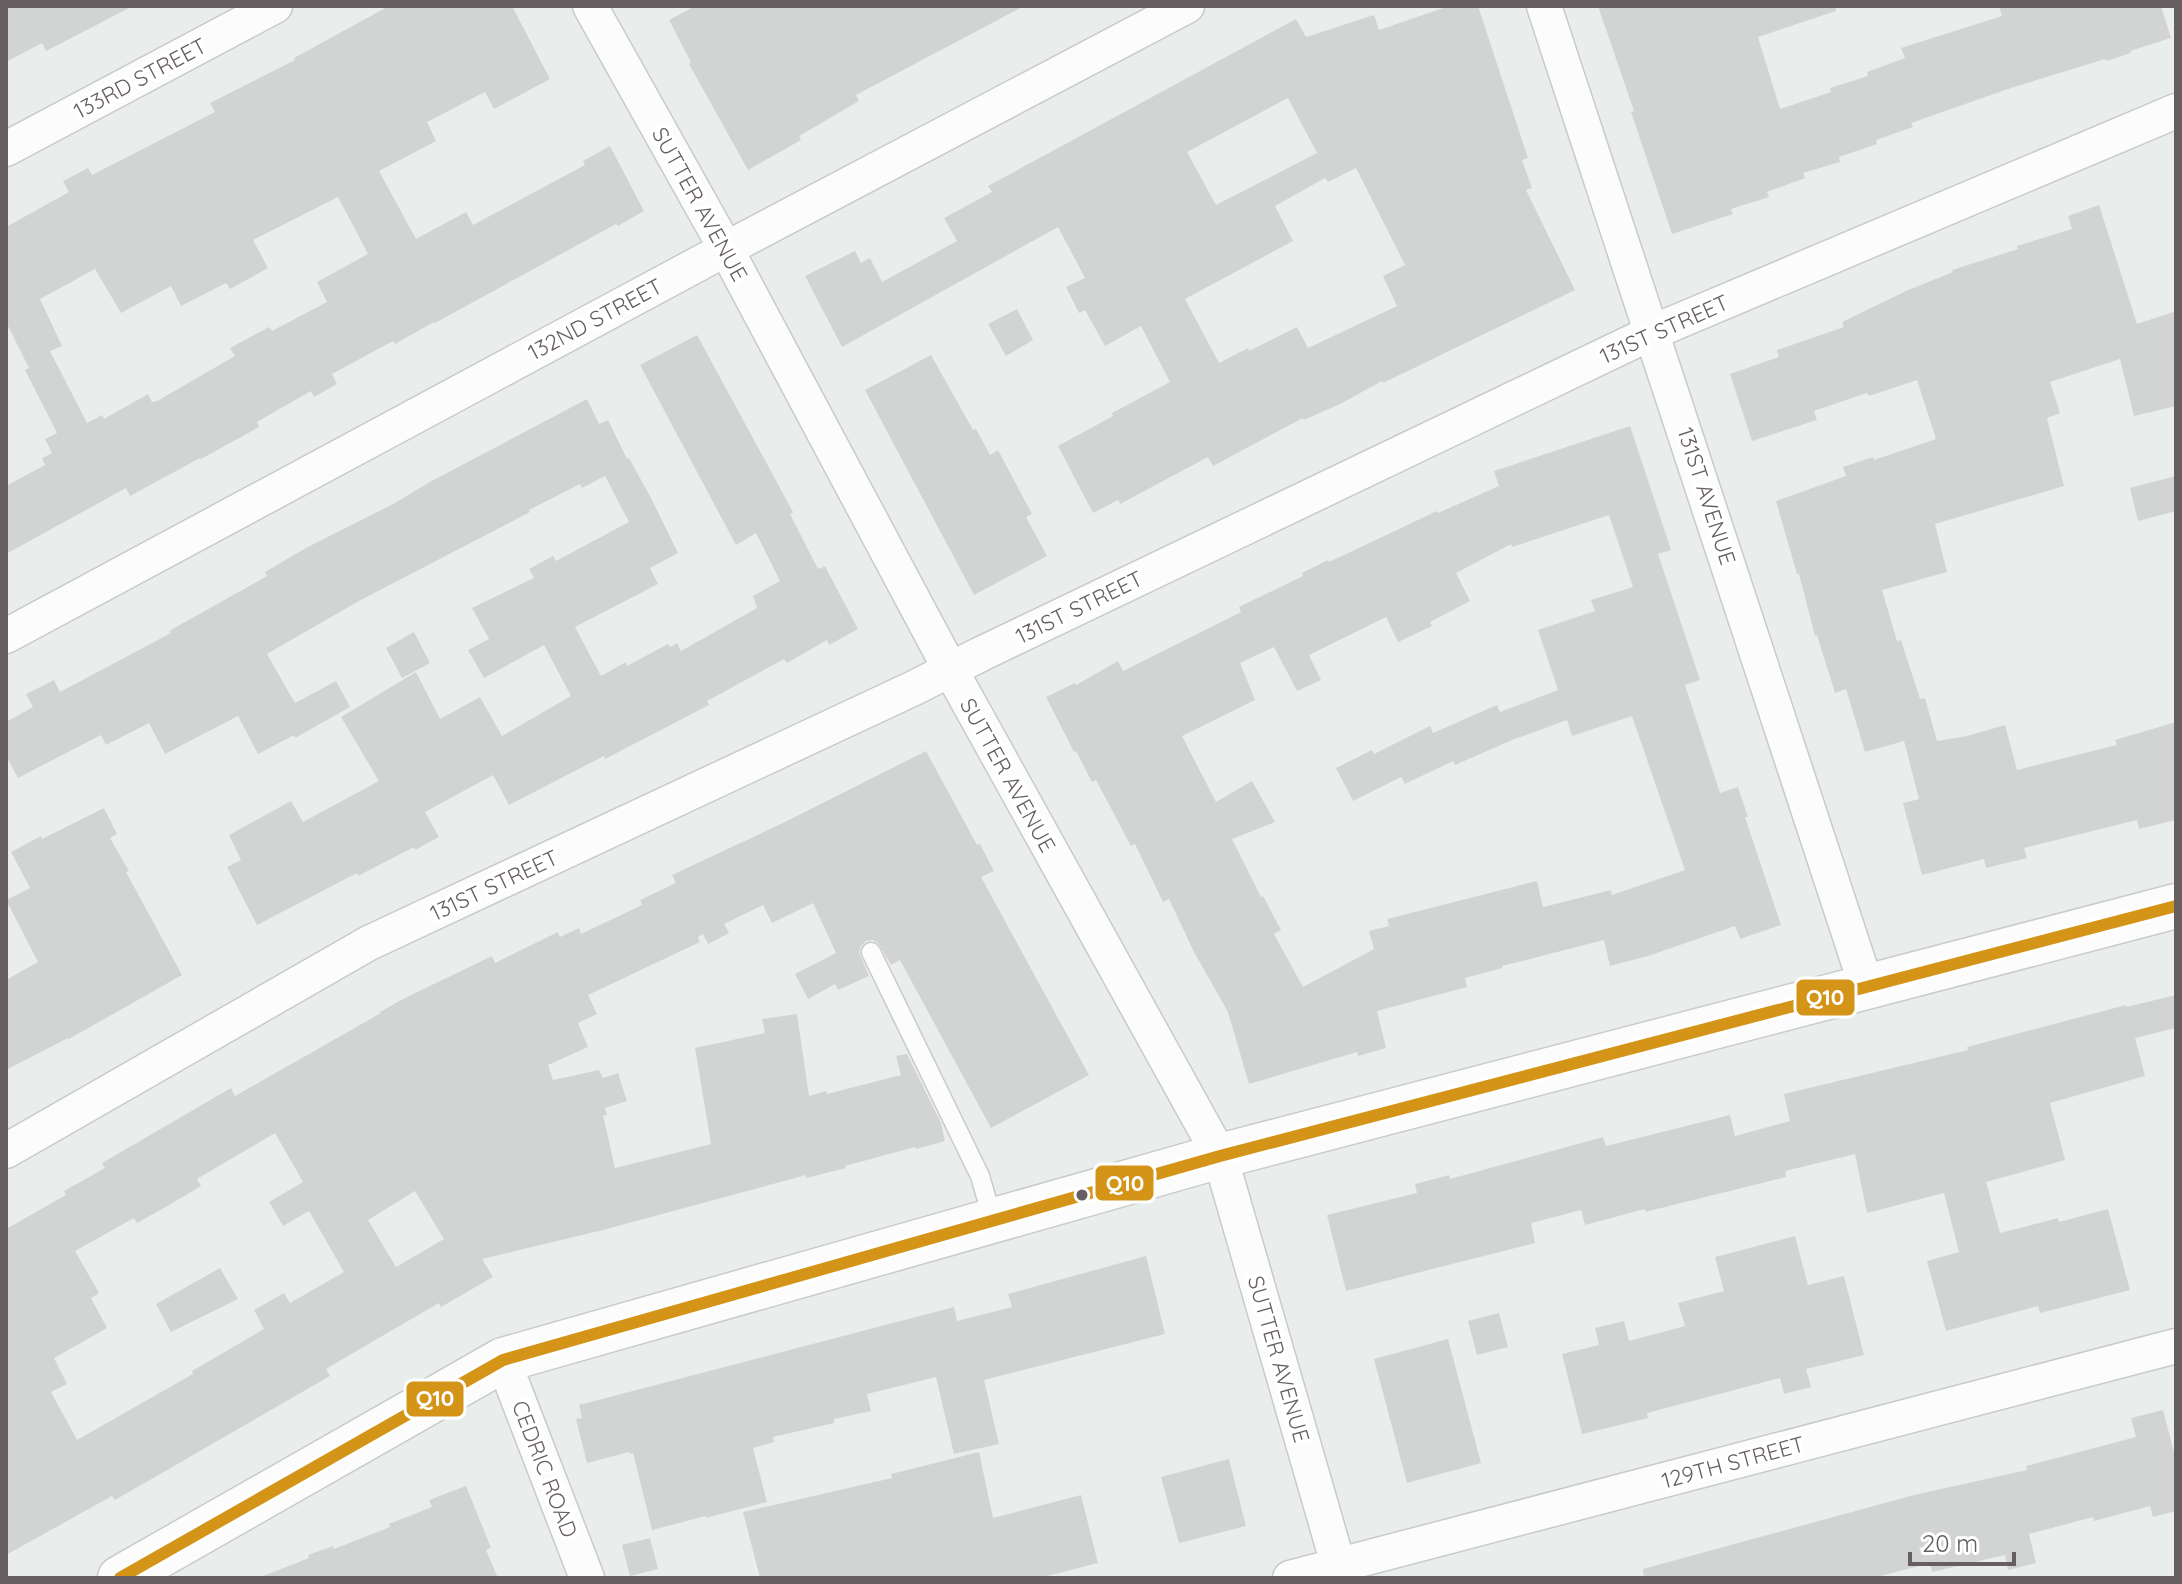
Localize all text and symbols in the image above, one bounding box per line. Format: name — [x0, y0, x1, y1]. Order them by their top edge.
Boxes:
street label: 133RD STREET — [69, 31, 211, 125]
street label: SUTTER AVENUE — [646, 122, 754, 286]
street label: 132ND STREET — [523, 272, 667, 366]
street label: 131ST STREET — [1595, 288, 1733, 370]
street label: 131ST AVENUE — [1672, 424, 1742, 568]
street label: 131ST STREET — [1011, 564, 1147, 650]
street label: SUTTER AVENUE — [954, 693, 1062, 857]
street label: 131ST STREET — [425, 843, 563, 927]
line badge: Q10 — [1795, 978, 1856, 1017]
text: Q10 — [1806, 983, 1844, 1011]
line badge: Q10 — [1094, 1164, 1155, 1202]
text: Q10 — [1106, 1169, 1144, 1197]
unlabelled marker — [1074, 1187, 1090, 1203]
street label: SUTTER AVENUE — [1242, 1272, 1316, 1446]
line badge: Q10 — [405, 1380, 465, 1418]
text: Q10 — [416, 1384, 454, 1412]
street label: CEDRIC ROAD — [506, 1396, 584, 1542]
street label: 129TH STREET — [1659, 1430, 1807, 1494]
scale bar — [1910, 1516, 2014, 1566]
text: 20 m — [1922, 1528, 1978, 1558]

